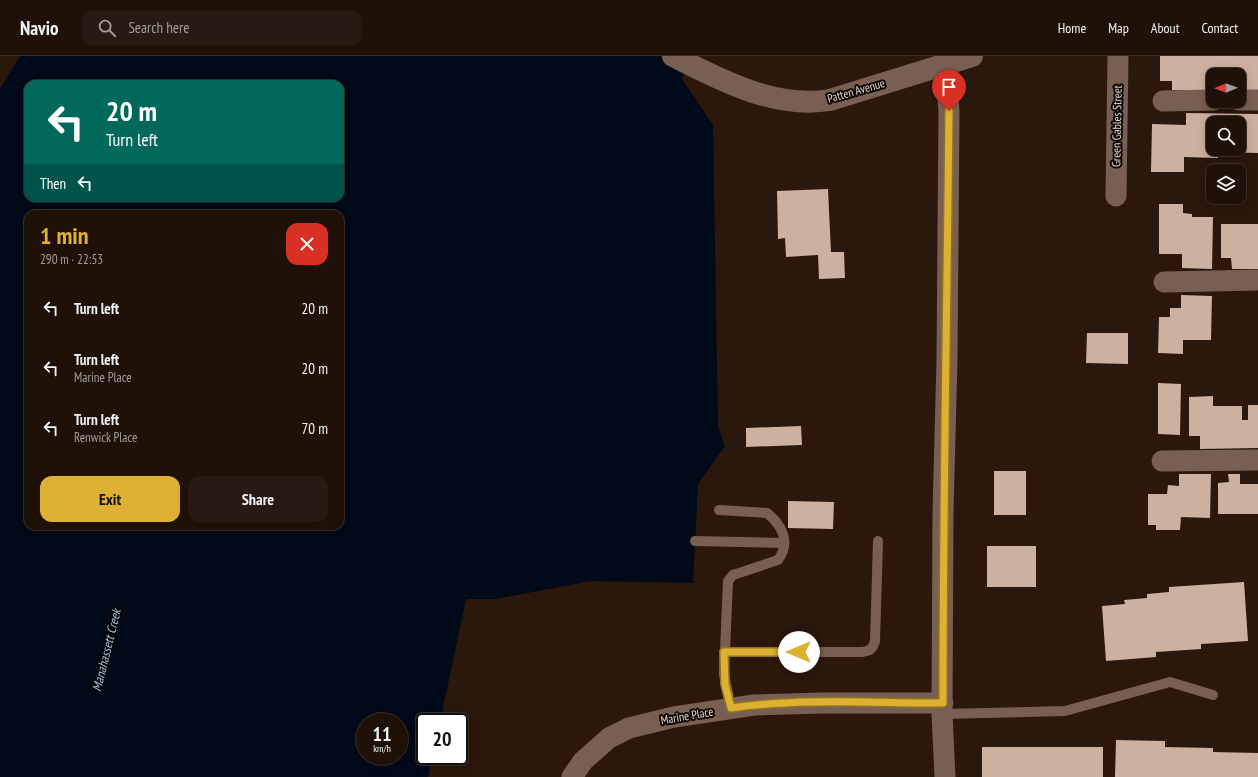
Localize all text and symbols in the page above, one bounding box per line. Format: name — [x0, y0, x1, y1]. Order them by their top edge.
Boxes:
search box — [82, 10, 362, 46]
text: Navio — [20, 16, 58, 40]
icon: search — [96, 17, 118, 39]
text: Search here — [128, 18, 189, 37]
text: Home — [1058, 19, 1086, 37]
text: Map — [1108, 19, 1129, 37]
text: About — [1151, 19, 1180, 37]
text: Contact — [1202, 19, 1238, 37]
north arrow — [1206, 68, 1246, 108]
map controls — [1206, 68, 1246, 204]
pin — [932, 70, 966, 111]
street label: Patten Avenue — [825, 75, 886, 106]
icon: arrive — [938, 76, 960, 98]
street label: Green Gables Street — [1108, 84, 1125, 167]
text: 20 m — [106, 92, 157, 129]
icon: left — [40, 96, 92, 148]
button: search — [1206, 116, 1246, 156]
text: Turn left — [106, 128, 158, 151]
button: layers — [1206, 164, 1246, 204]
icon: left — [74, 172, 96, 194]
text: Then — [40, 174, 66, 193]
text: 1 min — [40, 220, 88, 251]
button: close — [286, 223, 328, 265]
text: 290 m · 22:53 — [40, 251, 103, 268]
icon: left — [40, 297, 62, 319]
text: Turn left — [74, 299, 119, 318]
text: 20 m — [302, 299, 328, 318]
text: Turn left — [74, 350, 119, 369]
icon: left — [40, 357, 62, 379]
text: 20 m — [302, 359, 328, 378]
text: Marine Place — [74, 369, 132, 386]
text: Turn left — [74, 410, 119, 429]
icon: left — [40, 417, 62, 439]
text: 70 m — [302, 419, 328, 438]
text: Renwick Place — [74, 429, 137, 446]
button: Exit — [40, 476, 180, 522]
button: Share — [188, 476, 328, 522]
water label: Manahassett Creek — [88, 605, 125, 693]
position arrow — [778, 631, 820, 673]
street label: Marine Place — [659, 704, 714, 728]
speed limit sign: 20 — [416, 713, 468, 765]
text: 11 — [372, 721, 392, 747]
text: km/h — [373, 742, 391, 755]

